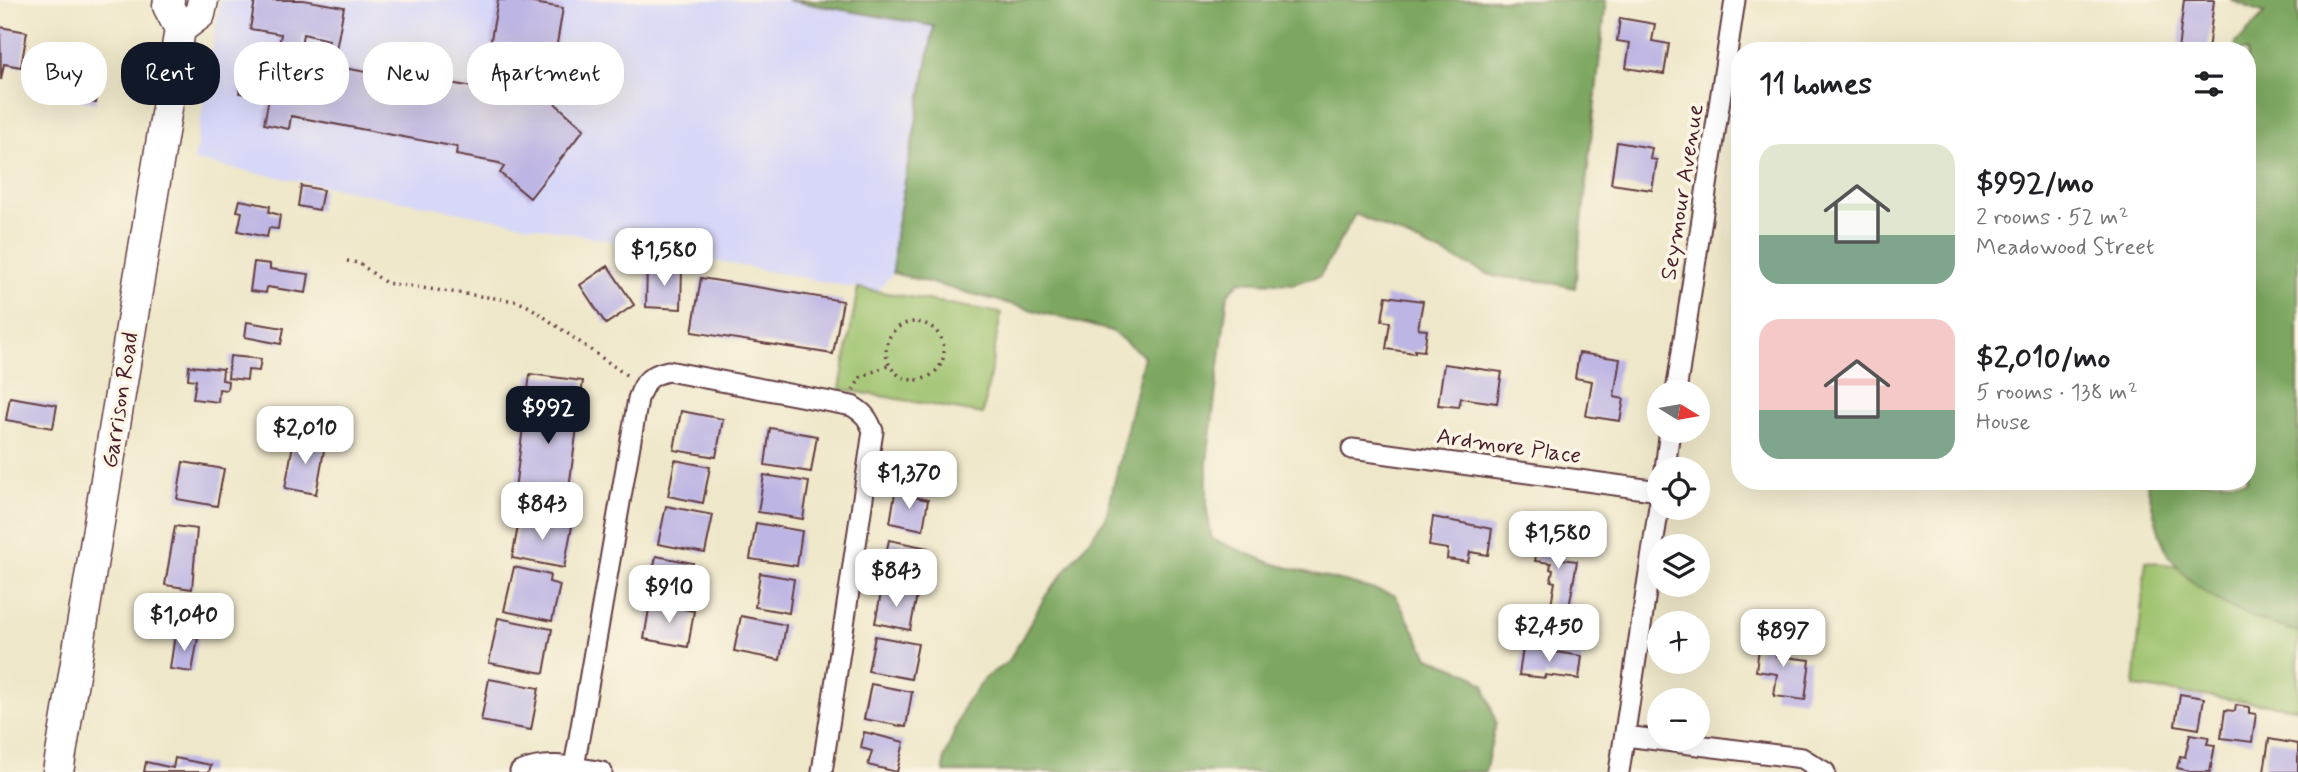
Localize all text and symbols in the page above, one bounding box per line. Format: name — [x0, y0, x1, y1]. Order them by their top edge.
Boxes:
chip: Buy — [21, 42, 107, 105]
chip: Rent — [121, 42, 220, 105]
chip: Filters — [234, 42, 349, 105]
chip: New — [363, 42, 453, 105]
chip: Apartment — [467, 42, 624, 105]
text: 11 homes — [1759, 65, 1872, 104]
icon: filters — [2190, 65, 2228, 103]
street label: Seymour Avenue — [1654, 102, 1712, 283]
text: $992/mo — [1976, 164, 2094, 203]
icon: home — [1815, 172, 1899, 256]
text: 2 rooms · 52 m² — [1976, 203, 2129, 233]
pin: $1,580 — [607, 229, 721, 288]
text: Meadowood Street — [1976, 233, 2155, 263]
text: $1,580 — [631, 236, 697, 266]
street label: Garrison Road — [95, 330, 147, 470]
text: $2,010/mo — [1976, 339, 2110, 378]
icon: home — [1815, 347, 1899, 431]
text: 5 rooms · 138 m² — [1976, 378, 2138, 408]
north arrow — [1647, 380, 1710, 443]
map controls — [1647, 380, 1710, 751]
pin: $992 — [507, 386, 589, 446]
text: $992 — [522, 394, 574, 424]
pin: $2,010 — [248, 406, 362, 466]
text: House — [1976, 408, 2030, 438]
text: $2,010 — [273, 414, 337, 444]
street label: Ardmore Place — [1435, 422, 1583, 472]
pin: $1,370 — [852, 452, 966, 511]
button: locate — [1647, 457, 1710, 520]
text: $1,370 — [877, 459, 941, 489]
pin: $843 — [501, 482, 583, 542]
text: $843 — [517, 490, 567, 520]
pin: $1,580 — [1501, 512, 1615, 571]
text: $1,580 — [1525, 519, 1591, 549]
button: layers — [1647, 534, 1710, 597]
pin: $843 — [855, 550, 937, 609]
text: $843 — [871, 557, 921, 587]
pin: $910 — [628, 566, 710, 625]
text: $910 — [645, 573, 693, 603]
pin: $1,040 — [127, 594, 241, 653]
text: $1,040 — [150, 601, 218, 631]
pin: $2,450 — [1492, 604, 1606, 664]
pin: $897 — [1742, 610, 1824, 669]
button: + — [1647, 611, 1710, 674]
text: $2,450 — [1514, 612, 1584, 642]
text: $897 — [1756, 617, 1810, 647]
button: − — [1647, 688, 1710, 751]

